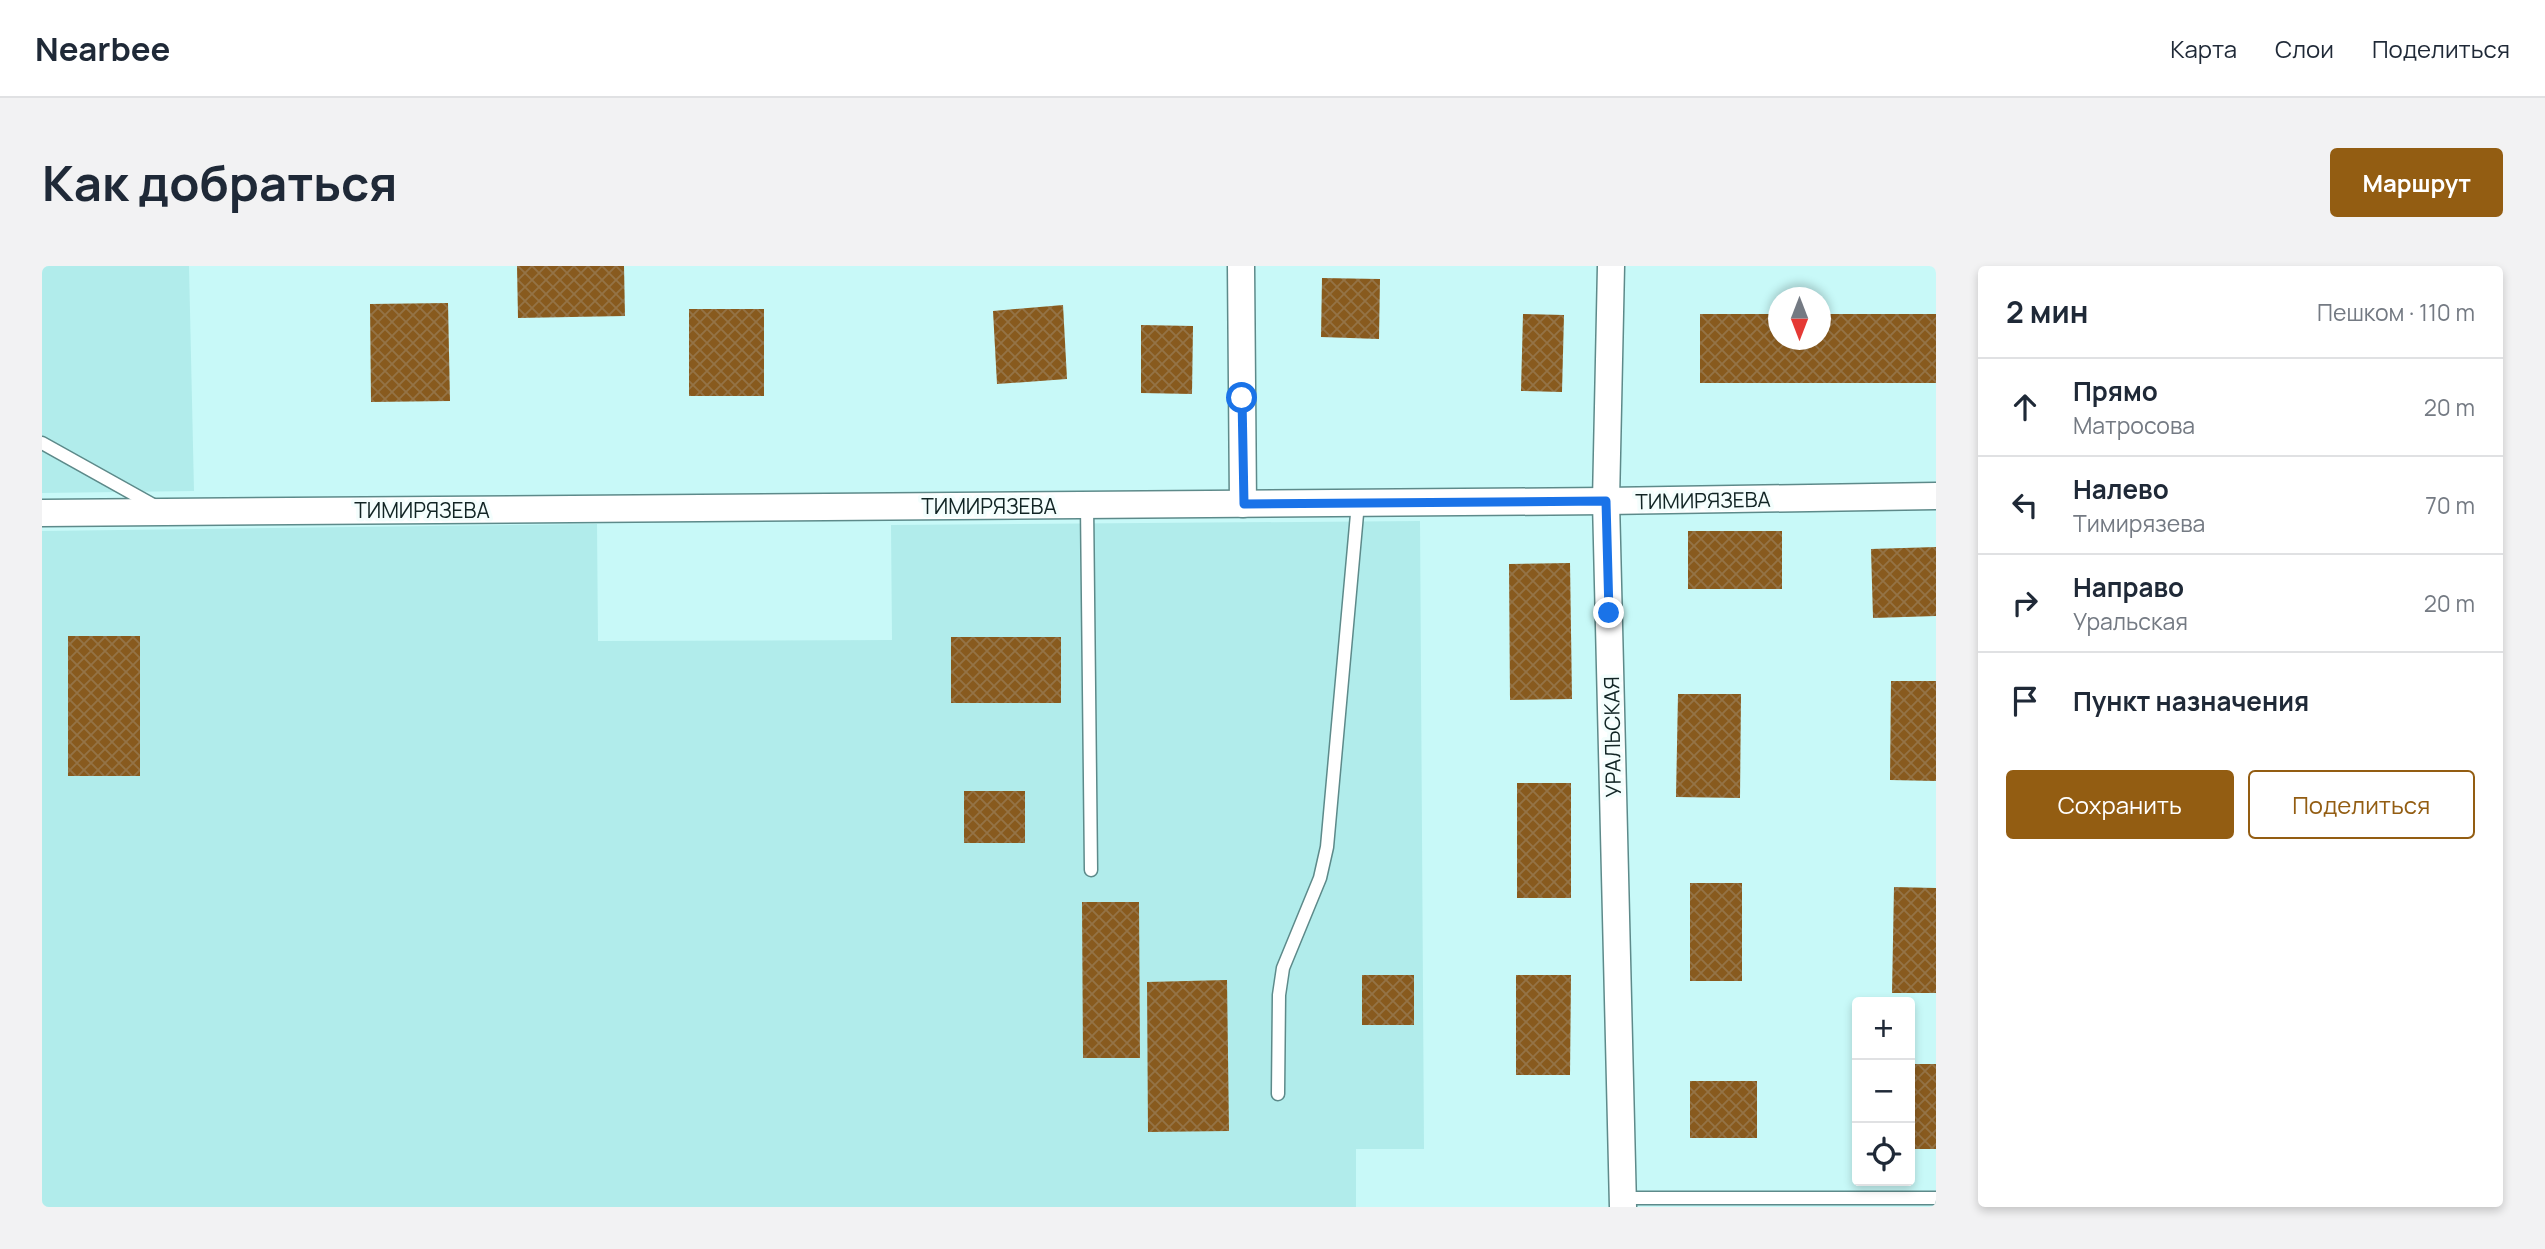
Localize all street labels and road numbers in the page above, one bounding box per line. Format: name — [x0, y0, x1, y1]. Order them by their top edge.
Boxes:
street label: ТИМИРЯЗЕВА — [1635, 485, 1771, 515]
street label: ТИМИРЯЗЕВА — [921, 492, 1057, 520]
street label: ТИМИРЯЗЕВА — [354, 496, 490, 524]
street label: УРАЛЬСКАЯ — [1597, 676, 1627, 798]

